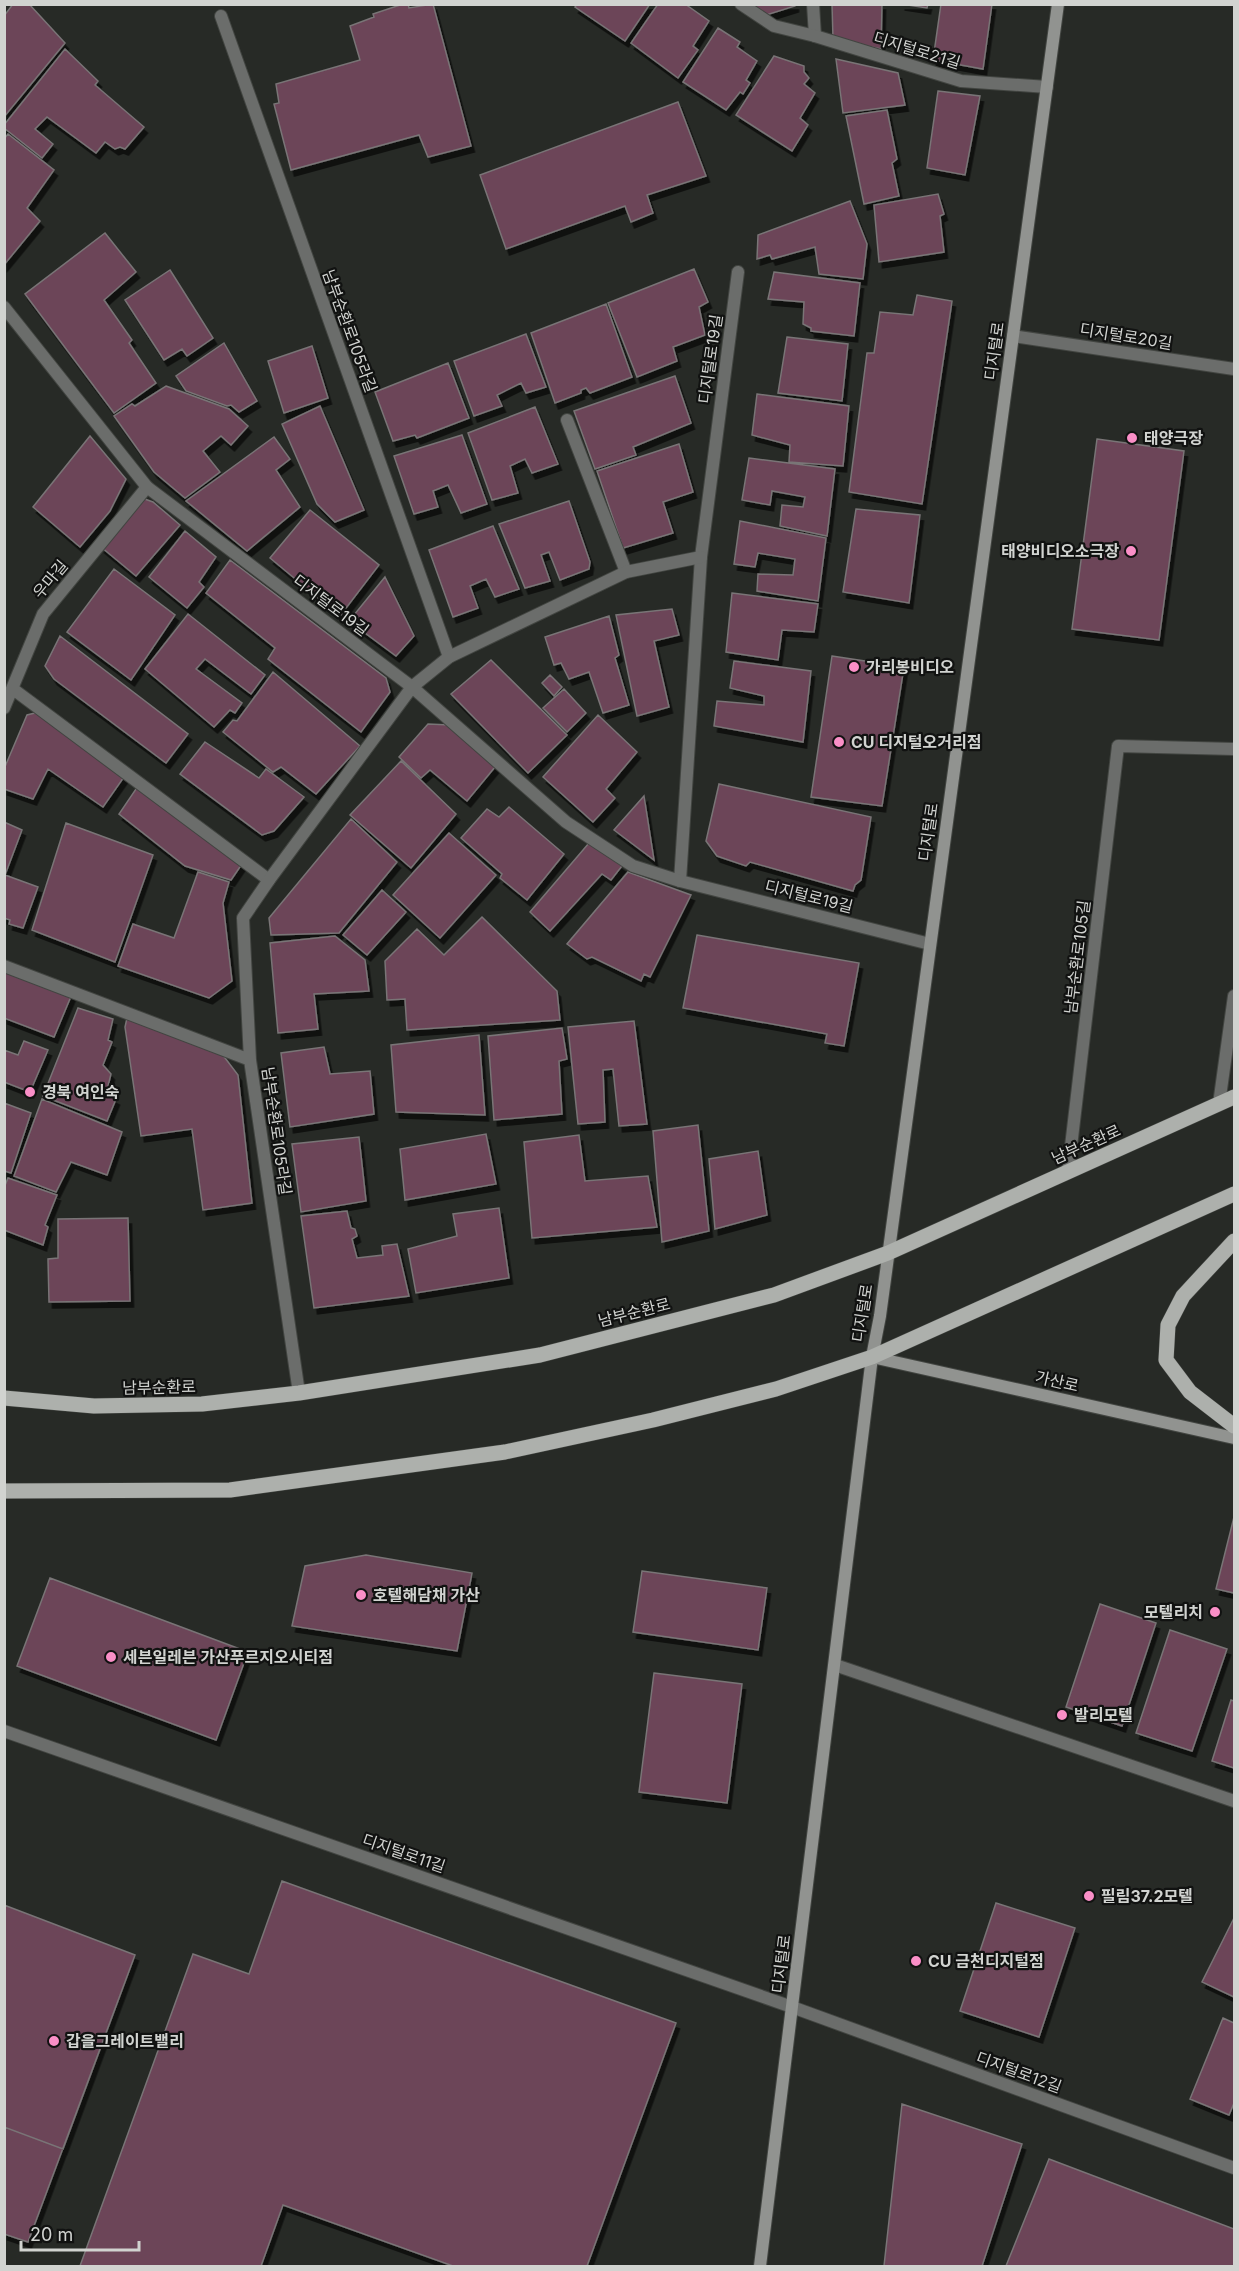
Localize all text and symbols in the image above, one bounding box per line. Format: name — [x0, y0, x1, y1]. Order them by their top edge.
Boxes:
street label: 디지털로21길 — [871, 27, 963, 73]
street label: 남부순환로105라길 — [318, 267, 382, 395]
street label: 디지털로19길 — [694, 313, 726, 405]
street label: 디지털로20길 — [1078, 319, 1174, 353]
street label: 디지털로 — [980, 320, 1008, 382]
place label: 태양극장 — [1144, 428, 1203, 448]
marker: 태양극장 — [1125, 431, 1139, 445]
place label: 태양비디오소극장 — [1001, 541, 1119, 561]
marker: 태양비디오소극장 — [1124, 544, 1138, 558]
street label: 우마길 — [28, 556, 72, 602]
street label: 디지털로19길 — [289, 570, 373, 640]
place label: 가리봉비디오 — [866, 657, 954, 677]
marker: 가리봉비디오 — [847, 660, 861, 674]
place label: CU 디지털오거리점 — [851, 732, 981, 752]
marker: CU 디지털오거리점 — [832, 735, 846, 749]
street label: 디지털로 — [914, 801, 942, 863]
street label: 디지털로19길 — [763, 875, 855, 917]
street label: 남부순환로105길 — [1060, 899, 1094, 1015]
street label: 남부순환로105라길 — [258, 1066, 296, 1196]
place label: 경북 여인숙 — [42, 1082, 120, 1102]
marker: 경북 여인숙 — [23, 1085, 37, 1099]
street label: 남부순환로 — [1048, 1120, 1124, 1168]
street label: 디지털로 — [848, 1282, 877, 1344]
street label: 남부순환로 — [596, 1293, 672, 1331]
street label: 가산로 — [1033, 1366, 1081, 1396]
street label: 남부순환로 — [122, 1376, 196, 1398]
place label: 호텔해담채 가산 — [373, 1585, 480, 1605]
marker: 호텔해담채 가산 — [354, 1588, 368, 1602]
place label: 모텔리치 — [1144, 1602, 1203, 1622]
marker: 모텔리치 — [1208, 1605, 1222, 1619]
place label: 세븐일레븐 가산푸르지오시티점 — [123, 1647, 333, 1667]
marker: 세븐일레븐 가산푸르지오시티점 — [104, 1650, 118, 1664]
place label: 발리모텔 — [1074, 1705, 1133, 1725]
marker: 발리모텔 — [1055, 1708, 1069, 1722]
street label: 디지털로11길 — [360, 1829, 448, 1877]
place label: 필림37.2모텔 — [1101, 1886, 1193, 1906]
marker: 필림37.2모텔 — [1082, 1889, 1096, 1903]
street label: 디지털로 — [767, 1933, 795, 1994]
place label: CU 금천디지털점 — [928, 1951, 1044, 1971]
marker: CU 금천디지털점 — [909, 1954, 923, 1968]
place label: 갑을그레이트밸리 — [66, 2031, 184, 2051]
marker: 갑을그레이트밸리 — [47, 2034, 61, 2048]
street label: 디지털로12길 — [973, 2047, 1065, 2097]
scale bar — [21, 2214, 140, 2252]
text: 20 m — [30, 2224, 73, 2245]

